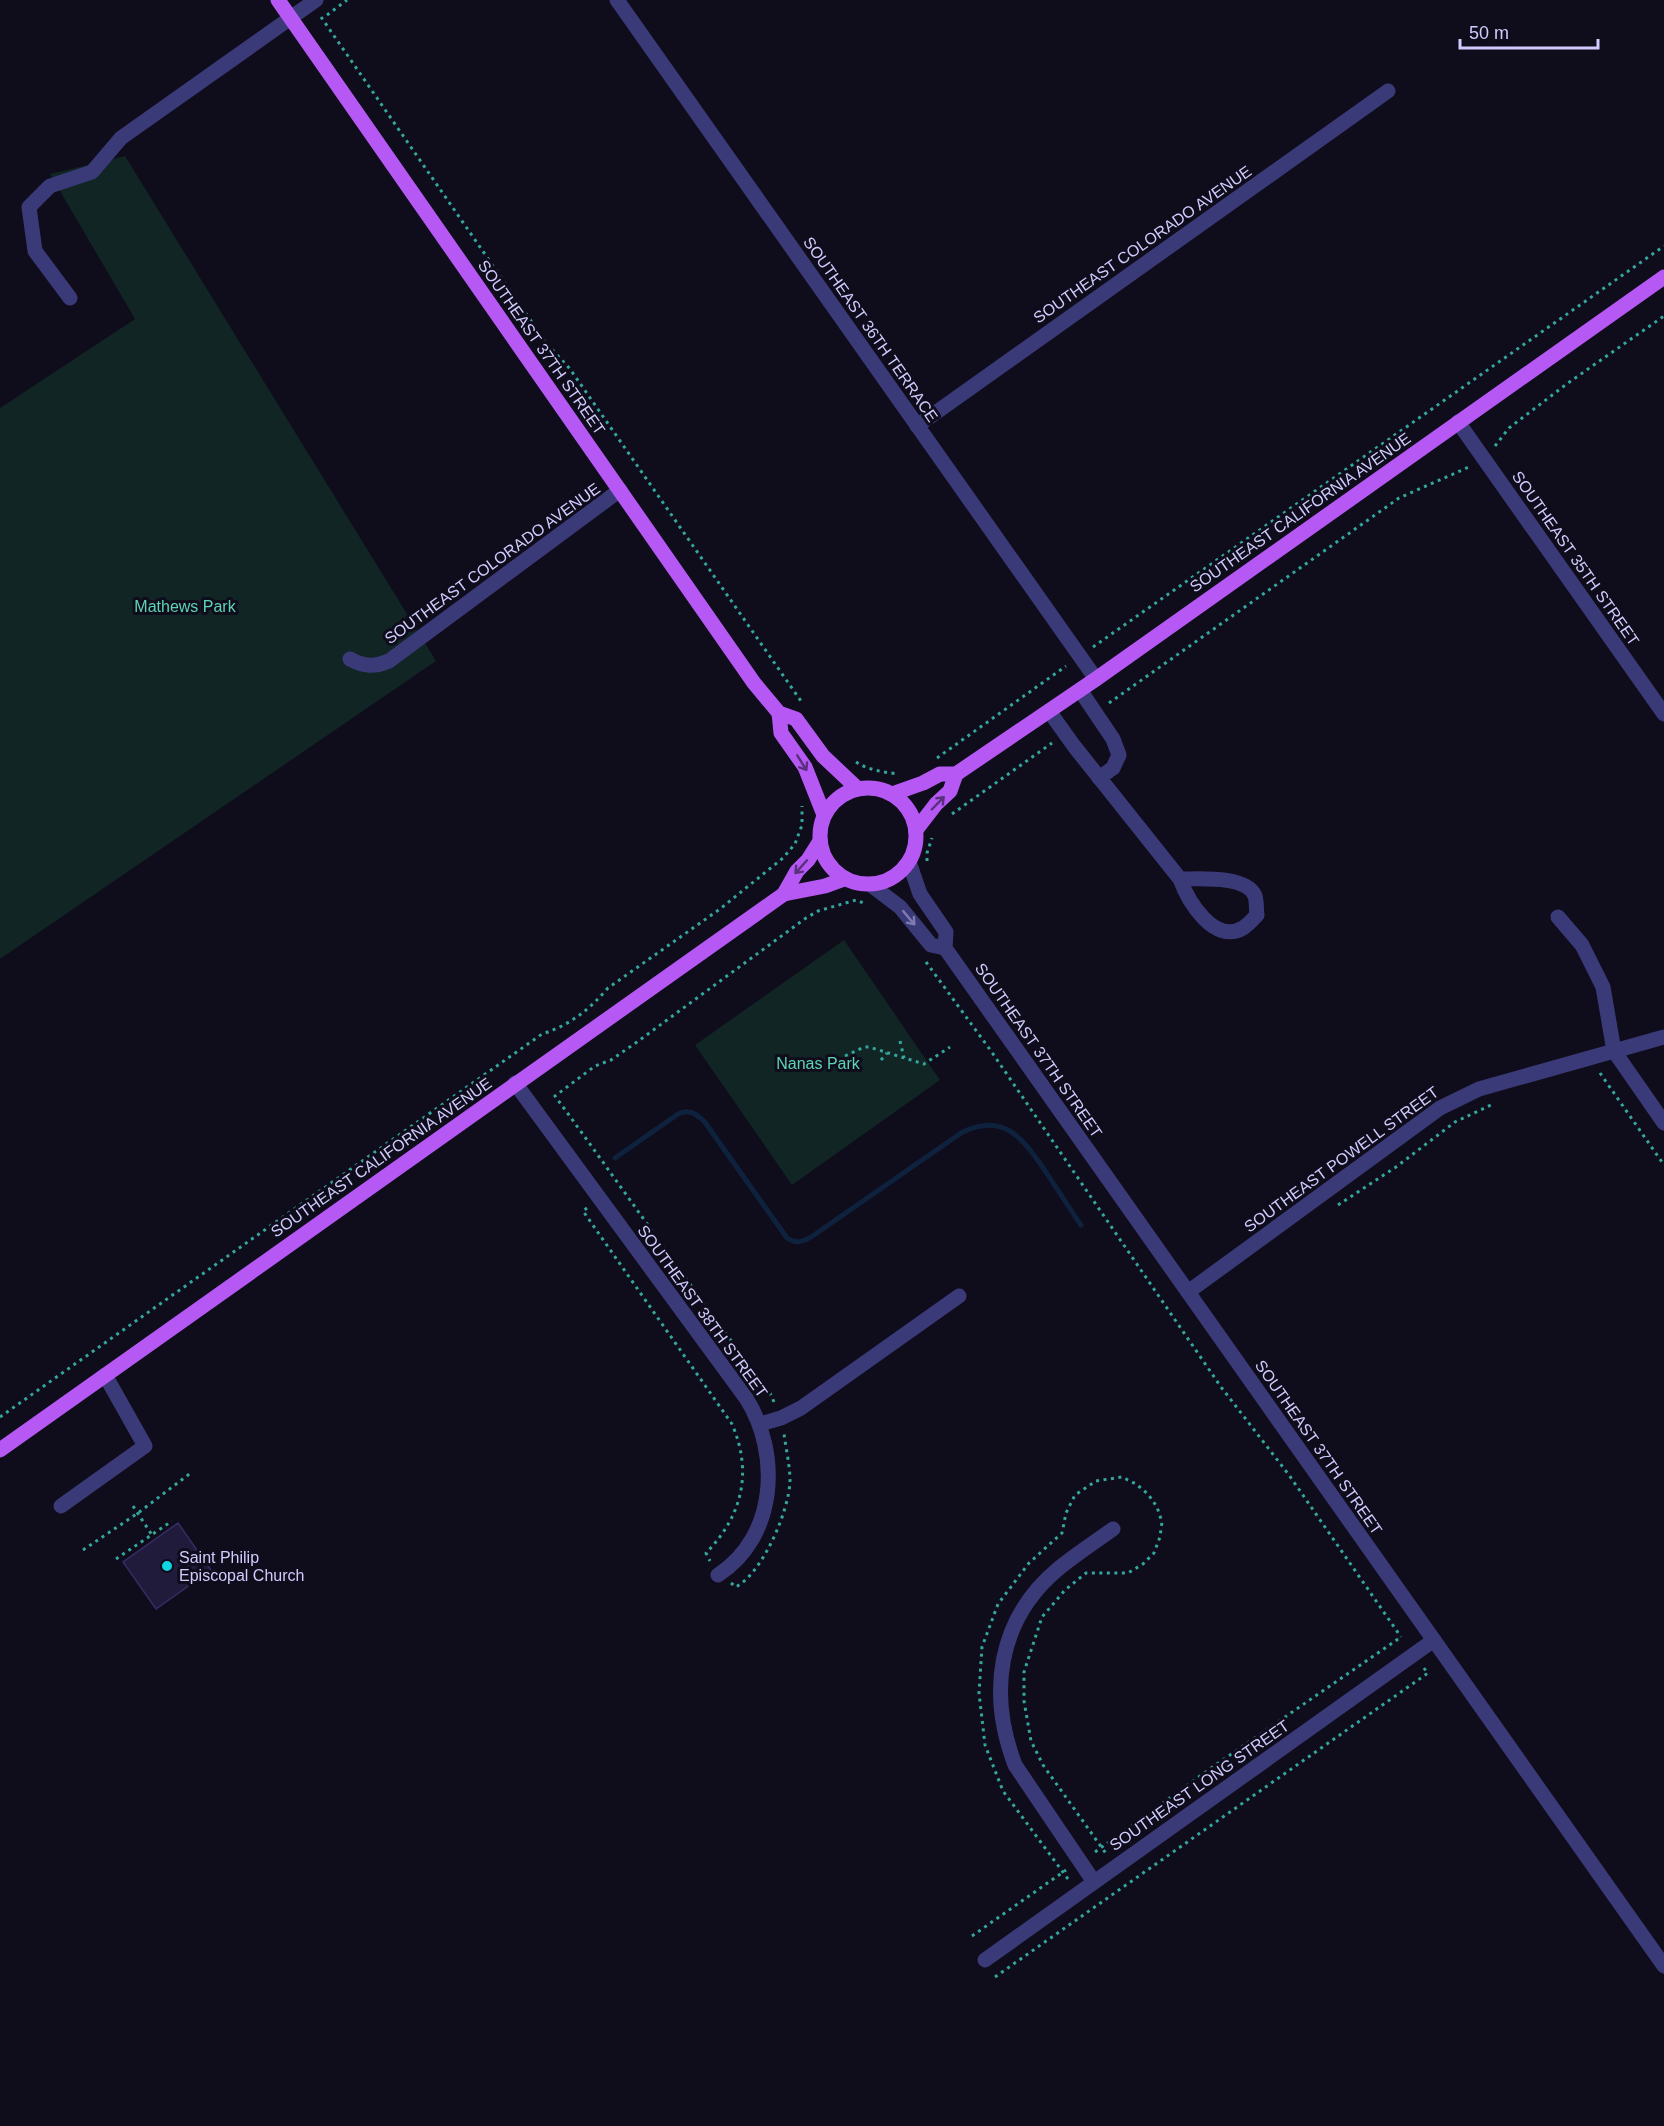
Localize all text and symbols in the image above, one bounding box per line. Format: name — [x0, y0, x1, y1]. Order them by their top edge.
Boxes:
scale bar — [1460, 12, 1598, 50]
text: 50 m — [1469, 23, 1509, 43]
street label: SOUTHEAST COLORADO AVENUE — [1030, 162, 1254, 326]
street label: SOUTHEAST 36TH TERRACE — [800, 234, 941, 425]
street label: SOUTHEAST 37TH STREET — [475, 257, 609, 438]
street label: SOUTHEAST CALIFORNIA AVENUE — [1187, 429, 1414, 595]
street label: SOUTHEAST 35TH STREET — [1509, 468, 1643, 649]
street label: SOUTHEAST COLORADO AVENUE — [381, 480, 603, 647]
park label: Mathews Park — [134, 598, 237, 615]
one-way arrow — [796, 754, 808, 771]
one-way arrow — [931, 795, 945, 810]
one-way arrow — [795, 859, 808, 875]
one-way arrow — [902, 910, 915, 926]
street label: SOUTHEAST 37TH STREET — [972, 960, 1106, 1141]
park label: Nanas Park — [776, 1055, 861, 1072]
street label: SOUTHEAST CALIFORNIA AVENUE — [268, 1074, 495, 1240]
street label: SOUTHEAST POWELL STREET — [1241, 1083, 1442, 1236]
street label: SOUTHEAST 38TH STREET — [634, 1222, 771, 1401]
street label: SOUTHEAST 37TH STREET — [1252, 1357, 1386, 1538]
place label: Saint Philip Episcopal Church — [179, 1549, 304, 1584]
marker: Saint Philip Episcopal Church — [160, 1559, 174, 1573]
street label: SOUTHEAST LONG STREET — [1106, 1717, 1292, 1854]

